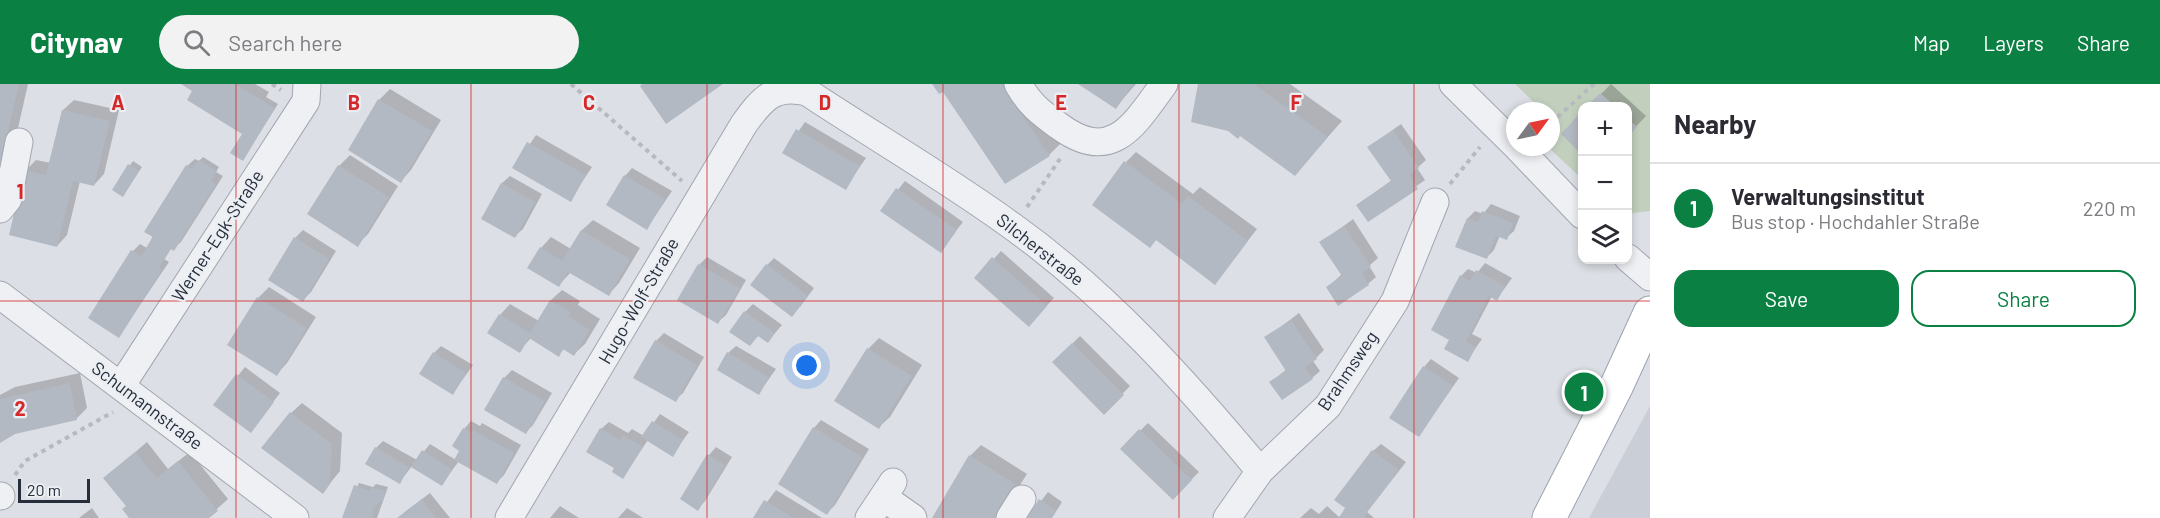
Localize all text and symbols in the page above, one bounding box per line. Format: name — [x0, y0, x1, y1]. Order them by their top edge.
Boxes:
search box — [159, 15, 579, 69]
text: Citynav — [30, 25, 123, 59]
icon: search — [180, 26, 213, 59]
text: Search here — [228, 29, 343, 55]
text: Map — [1913, 30, 1950, 55]
text: Layers — [1983, 30, 2044, 55]
text: Share — [2077, 30, 2130, 55]
text: A — [111, 90, 125, 114]
text: B — [348, 90, 360, 114]
text: C — [583, 90, 595, 114]
text: D — [819, 90, 831, 114]
text: E — [1055, 90, 1067, 114]
text: F — [1290, 90, 1302, 114]
north arrow — [1506, 102, 1560, 156]
map controls — [1578, 102, 1632, 264]
button: + — [1578, 102, 1632, 156]
text: Nearby — [1674, 108, 1756, 139]
button: − — [1578, 156, 1632, 210]
street label: Werner-Egk-Straße — [166, 166, 268, 305]
text: 1 — [16, 179, 24, 203]
text: Verwaltungsinstitut — [1731, 183, 1925, 209]
text: 1 — [1690, 196, 1697, 220]
text: 220 m — [2083, 196, 2136, 220]
street label: Silcherstraße — [993, 208, 1089, 290]
text: Bus stop · Hochdahler Straße — [1731, 209, 1980, 233]
button: layers — [1578, 210, 1632, 264]
street label: Hugo-Wolf-Straße — [593, 234, 683, 367]
button: Save — [1674, 270, 1899, 327]
button: Share — [1911, 270, 2136, 327]
street label: Brahmsweg — [1312, 326, 1382, 415]
your location — [792, 351, 821, 380]
street label: Schumannstraße — [88, 356, 207, 454]
pin: 1 — [1564, 370, 1604, 414]
text: 2 — [14, 396, 26, 420]
scale bar — [18, 476, 90, 504]
text: 20 m — [27, 480, 61, 499]

